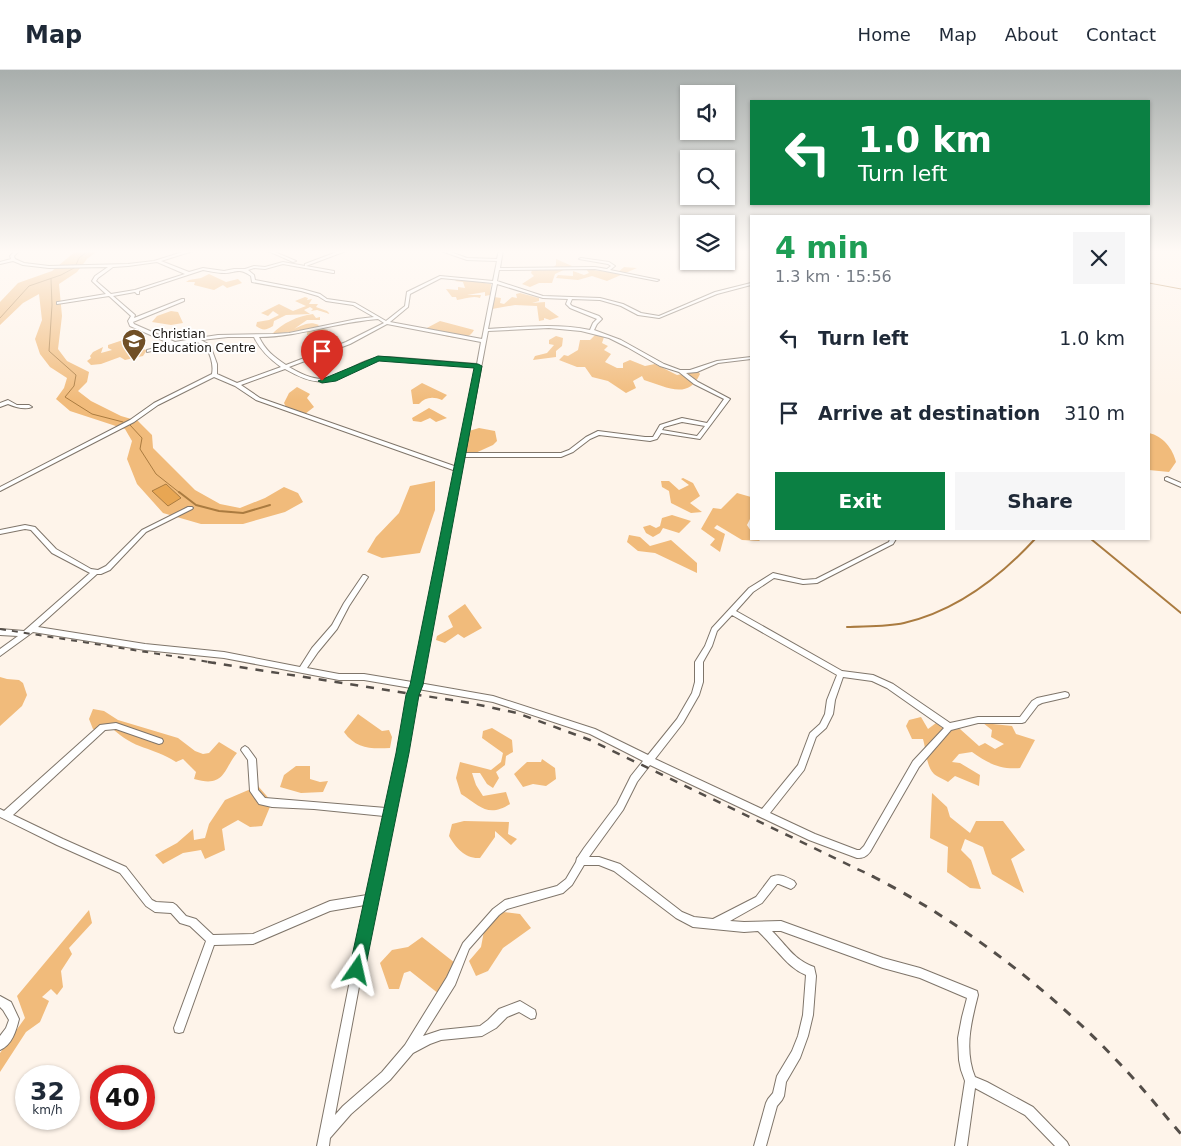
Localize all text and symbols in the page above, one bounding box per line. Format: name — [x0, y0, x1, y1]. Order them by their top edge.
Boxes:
text: Map — [25, 21, 82, 49]
text: Home — [858, 24, 911, 45]
text: Map — [939, 24, 977, 45]
text: About — [1005, 24, 1058, 45]
text: Contact — [1086, 24, 1156, 45]
map controls — [680, 85, 735, 270]
button: sound — [680, 85, 735, 140]
icon: left — [775, 120, 840, 185]
text: 1.0 km — [858, 120, 992, 160]
button: search — [680, 150, 735, 205]
text: Turn left — [858, 161, 947, 186]
button: layers — [680, 215, 735, 270]
text: 4 min — [775, 230, 869, 265]
button: close — [1073, 232, 1125, 284]
text: 1.3 km · 15:56 — [775, 267, 892, 286]
icon: left — [775, 324, 803, 352]
place label: Christian Education Centre — [152, 327, 256, 355]
text: Turn left — [818, 327, 909, 349]
text: 1.0 km — [1059, 327, 1125, 349]
school or university icon: Christian Education Centre — [121, 328, 147, 362]
pin — [301, 330, 343, 381]
icon: arrive — [308, 337, 336, 365]
icon: arrive — [775, 399, 803, 427]
text: Arrive at destination — [818, 402, 1040, 424]
text: 310 m — [1064, 402, 1125, 424]
button: Exit — [775, 472, 945, 530]
button: Share — [955, 472, 1125, 530]
position arrow — [330, 943, 382, 995]
speed limit sign: 40 — [90, 1065, 155, 1130]
text: 32 — [30, 1077, 65, 1106]
text: km/h — [32, 1103, 63, 1117]

